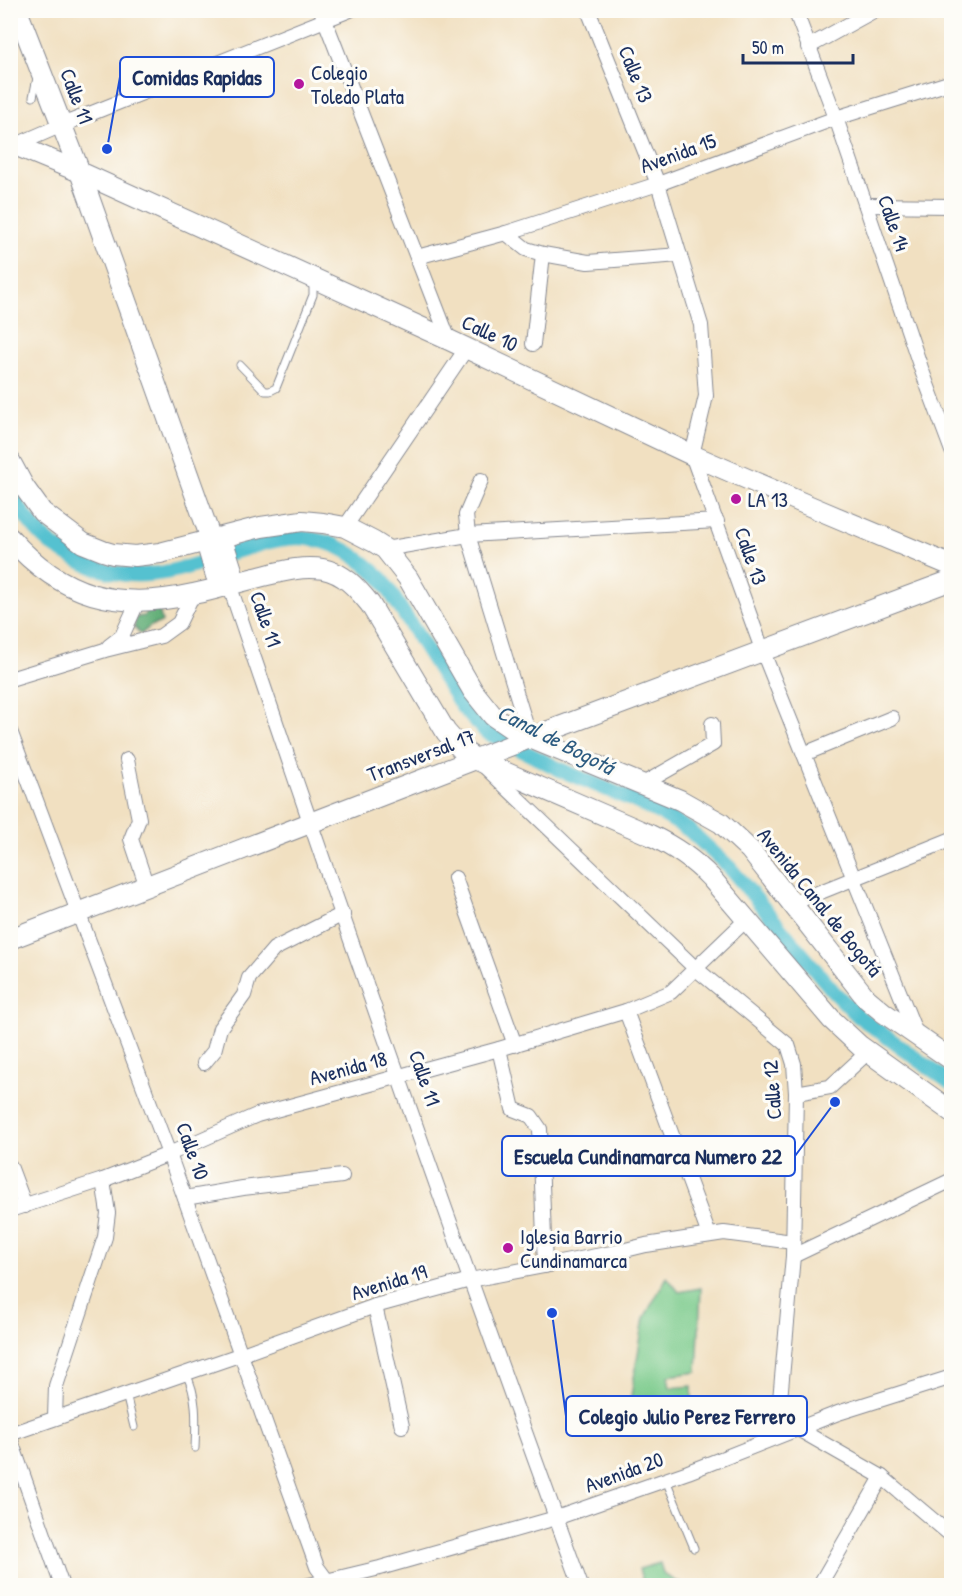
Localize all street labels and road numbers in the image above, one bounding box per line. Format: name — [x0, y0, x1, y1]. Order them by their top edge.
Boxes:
street label: Calle 13 — [612, 41, 660, 107]
street label: Calle 11 — [53, 64, 101, 128]
street label: Avenida 15 — [636, 126, 720, 180]
street label: Calle 14 — [871, 191, 917, 255]
street label: Calle 10 — [457, 307, 523, 359]
street label: Calle 13 — [728, 523, 774, 589]
street label: Calle 11 — [243, 587, 289, 651]
street label: Transversal 17 — [363, 721, 479, 789]
street label: Avenida Canal de Bogotá — [751, 821, 889, 983]
street label: Avenida 18 — [306, 1044, 390, 1092]
street label: Calle 11 — [402, 1046, 448, 1110]
street label: Calle 12 — [755, 1059, 789, 1121]
street label: Calle 10 — [169, 1118, 217, 1184]
street label: Avenida 19 — [348, 1257, 431, 1307]
street label: Avenida 20 — [581, 1444, 667, 1500]

